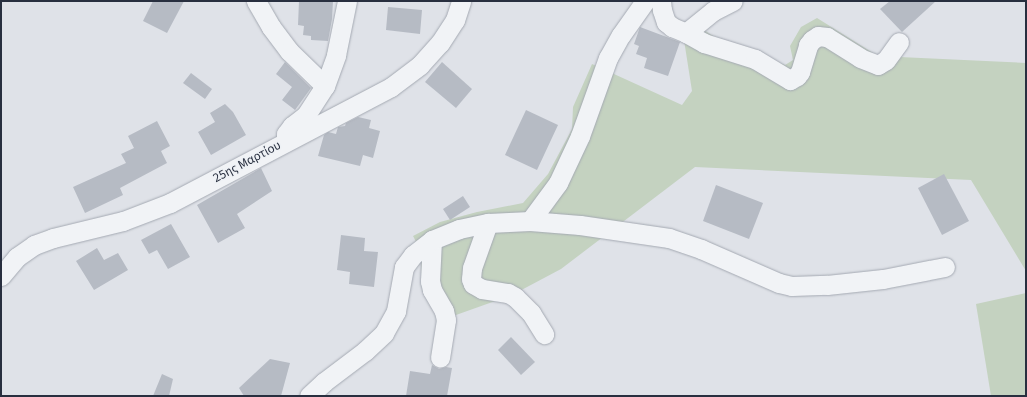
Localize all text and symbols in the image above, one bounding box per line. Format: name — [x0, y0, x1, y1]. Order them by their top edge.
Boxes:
street label: 25ης Μαρτίου — [210, 138, 284, 186]

